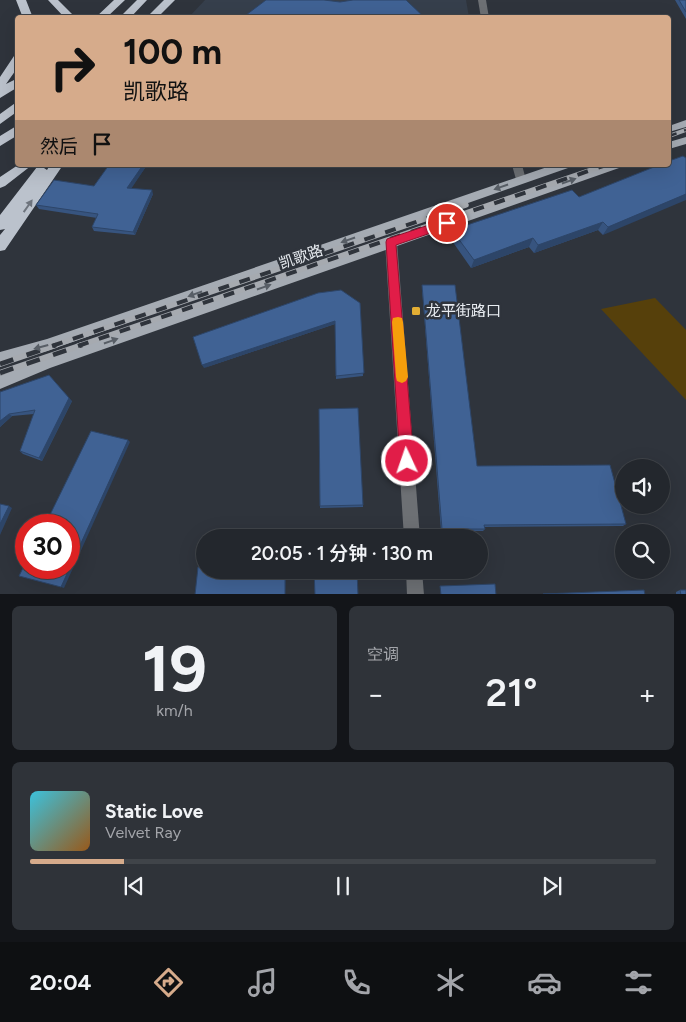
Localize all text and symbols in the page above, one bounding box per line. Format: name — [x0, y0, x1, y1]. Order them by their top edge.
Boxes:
text: 100 m — [123, 31, 222, 73]
icon: right — [40, 35, 105, 100]
text: 凯歌路 — [123, 78, 189, 105]
icon: arrive — [88, 130, 116, 158]
text: 然后 — [40, 135, 78, 158]
one-way arrow — [562, 176, 577, 184]
one-way arrow — [494, 184, 509, 191]
one-way arrow — [23, 199, 33, 213]
pin — [426, 202, 468, 244]
icon: arrive — [433, 209, 461, 237]
one-way arrow — [340, 236, 355, 244]
street label: 凯歌路 — [277, 241, 325, 273]
one-way arrow — [257, 283, 272, 291]
one-way arrow — [187, 291, 202, 298]
place label: 龙平街路口 — [426, 302, 501, 320]
marker: 龙平街路口 — [410, 305, 422, 317]
one-way arrow — [104, 337, 119, 345]
one-way arrow — [33, 343, 48, 351]
position arrow — [380, 434, 432, 486]
map controls — [615, 459, 670, 579]
button: sound — [615, 459, 670, 514]
speed limit sign: 30 — [15, 514, 80, 579]
button: search — [615, 524, 670, 579]
text: 20:05 · 1 分钟 · 130 m — [251, 542, 433, 565]
text: 19 — [142, 629, 207, 707]
text: 空调 — [367, 645, 399, 664]
text: 21° — [486, 670, 537, 716]
text: − — [367, 677, 384, 711]
text: + — [639, 677, 656, 711]
text: km/h — [156, 701, 193, 720]
text: Static Love — [105, 800, 203, 823]
text: Velvet Ray — [105, 823, 181, 842]
icon: previous — [120, 872, 148, 900]
icon: pause — [329, 872, 357, 900]
icon: next — [538, 872, 566, 900]
icon: directions — [151, 965, 186, 1000]
icon: music — [245, 965, 280, 1000]
icon: phone — [339, 965, 374, 1000]
icon: climate — [433, 965, 468, 1000]
icon: car — [527, 965, 562, 1000]
icon: filters — [621, 965, 656, 1000]
text: 20:04 — [30, 969, 91, 996]

